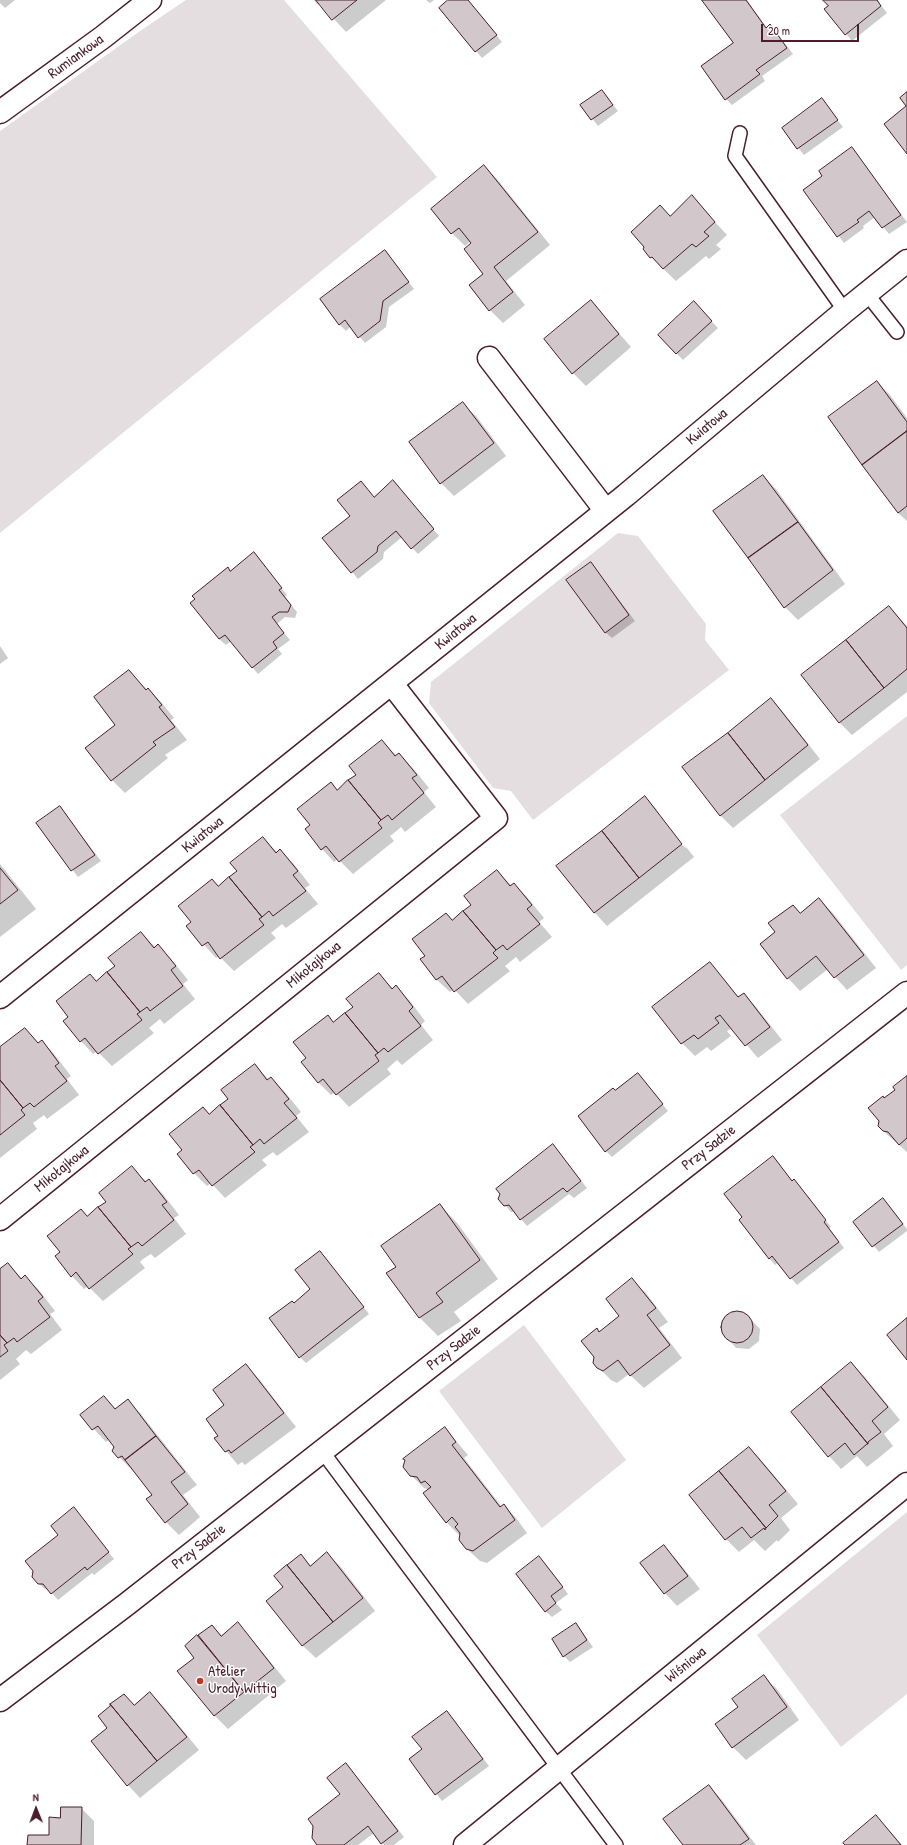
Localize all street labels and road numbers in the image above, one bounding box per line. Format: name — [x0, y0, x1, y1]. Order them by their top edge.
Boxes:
street label: Rumiankowa — [45, 31, 107, 83]
street label: Kwiatowa — [683, 405, 731, 449]
street label: Kwiatowa — [432, 610, 480, 654]
street label: Kwiatowa — [179, 813, 227, 857]
street label: Mikołajkowa — [283, 938, 345, 992]
street label: Przy Sadzie — [678, 1121, 740, 1175]
street label: Mikołajkowa — [31, 1142, 93, 1196]
street label: Przy Sadzie — [423, 1321, 485, 1375]
street label: Przy Sadzie — [168, 1520, 230, 1574]
street label: Wiśniowa — [662, 1643, 710, 1687]

